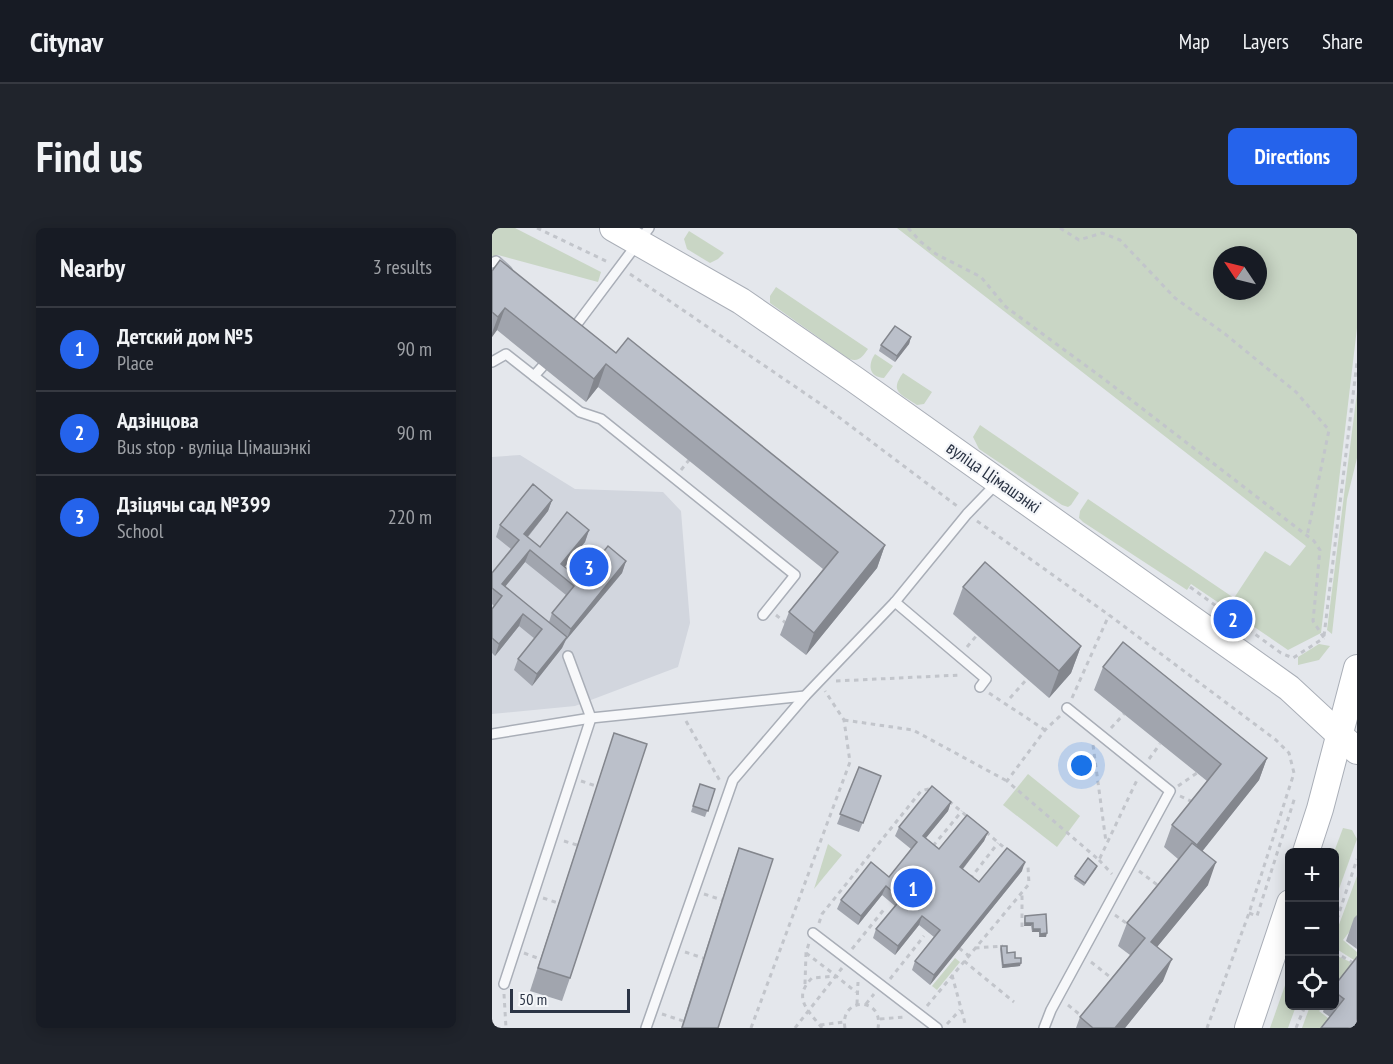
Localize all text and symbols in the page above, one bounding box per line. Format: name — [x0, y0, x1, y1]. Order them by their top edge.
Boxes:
text: Citynav — [30, 23, 103, 60]
text: Map — [1179, 28, 1210, 55]
text: Layers — [1243, 28, 1289, 55]
text: Share — [1322, 28, 1363, 55]
button: Directions — [1228, 128, 1357, 185]
text: Find us — [36, 129, 143, 184]
north arrow — [1213, 246, 1267, 300]
text: Nearby — [60, 251, 125, 284]
text: 3 results — [373, 254, 432, 280]
text: Детский дом №5 — [117, 322, 254, 350]
text: 1 — [75, 336, 84, 362]
text: 90 m — [397, 336, 432, 362]
text: Place — [117, 350, 154, 376]
text: Адзінцова — [117, 406, 199, 434]
text: 2 — [75, 420, 84, 446]
text: 90 m — [397, 420, 432, 446]
text: Bus stop · вуліца Цімашэнкі — [117, 434, 311, 460]
street label: вуліца Цімашэнкі — [942, 436, 1046, 518]
text: Дзіцячы сад №399 — [117, 490, 271, 518]
text: 3 — [75, 504, 84, 530]
text: 220 m — [388, 504, 432, 530]
text: School — [117, 518, 163, 544]
pin: 3 — [570, 544, 608, 590]
pin: 2 — [1214, 596, 1252, 642]
your location — [1067, 751, 1096, 780]
map controls — [1285, 848, 1339, 1010]
button: + — [1285, 848, 1339, 902]
pin: 1 — [894, 866, 932, 910]
button: − — [1285, 902, 1339, 956]
button: locate — [1285, 956, 1339, 1010]
scale bar — [510, 986, 630, 1014]
text: 50 m — [519, 989, 547, 1009]

